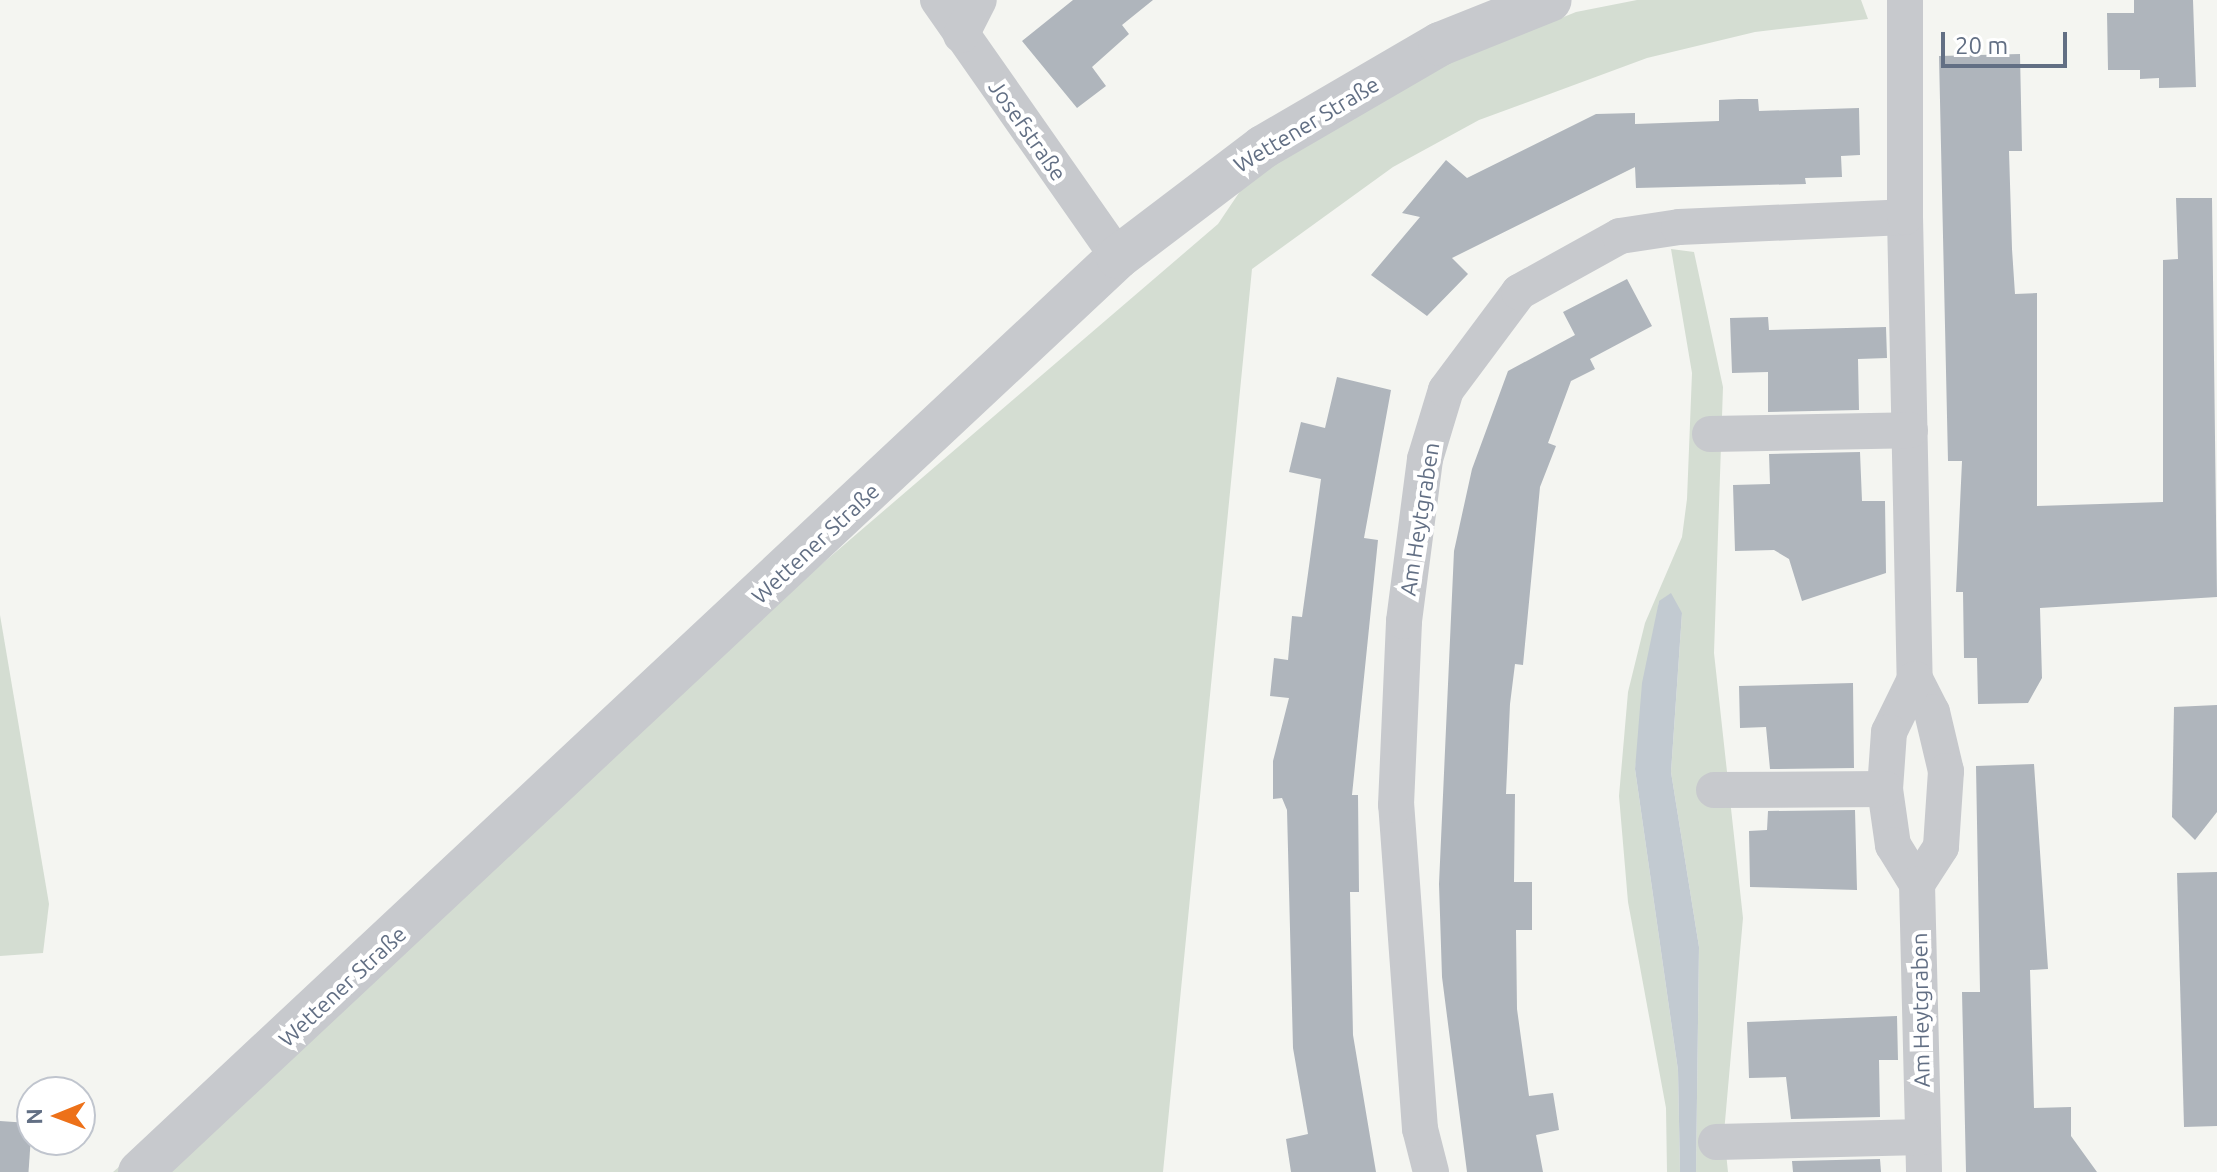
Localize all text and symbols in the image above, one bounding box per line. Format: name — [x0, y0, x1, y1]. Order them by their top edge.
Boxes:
scale bar — [1945, 16, 2071, 66]
text: 20 m — [1955, 32, 2008, 59]
street label: Wettener Straße — [1229, 70, 1383, 178]
street label: Josefstraße — [984, 75, 1072, 185]
street label: Am Heytgraben — [1394, 440, 1444, 598]
street label: Wettener Straße — [746, 477, 884, 609]
street label: Wettener Straße — [273, 920, 411, 1052]
street label: Am Heytgraben — [1905, 932, 1935, 1088]
north arrow — [16, 1076, 96, 1156]
text: N — [21, 1108, 46, 1125]

